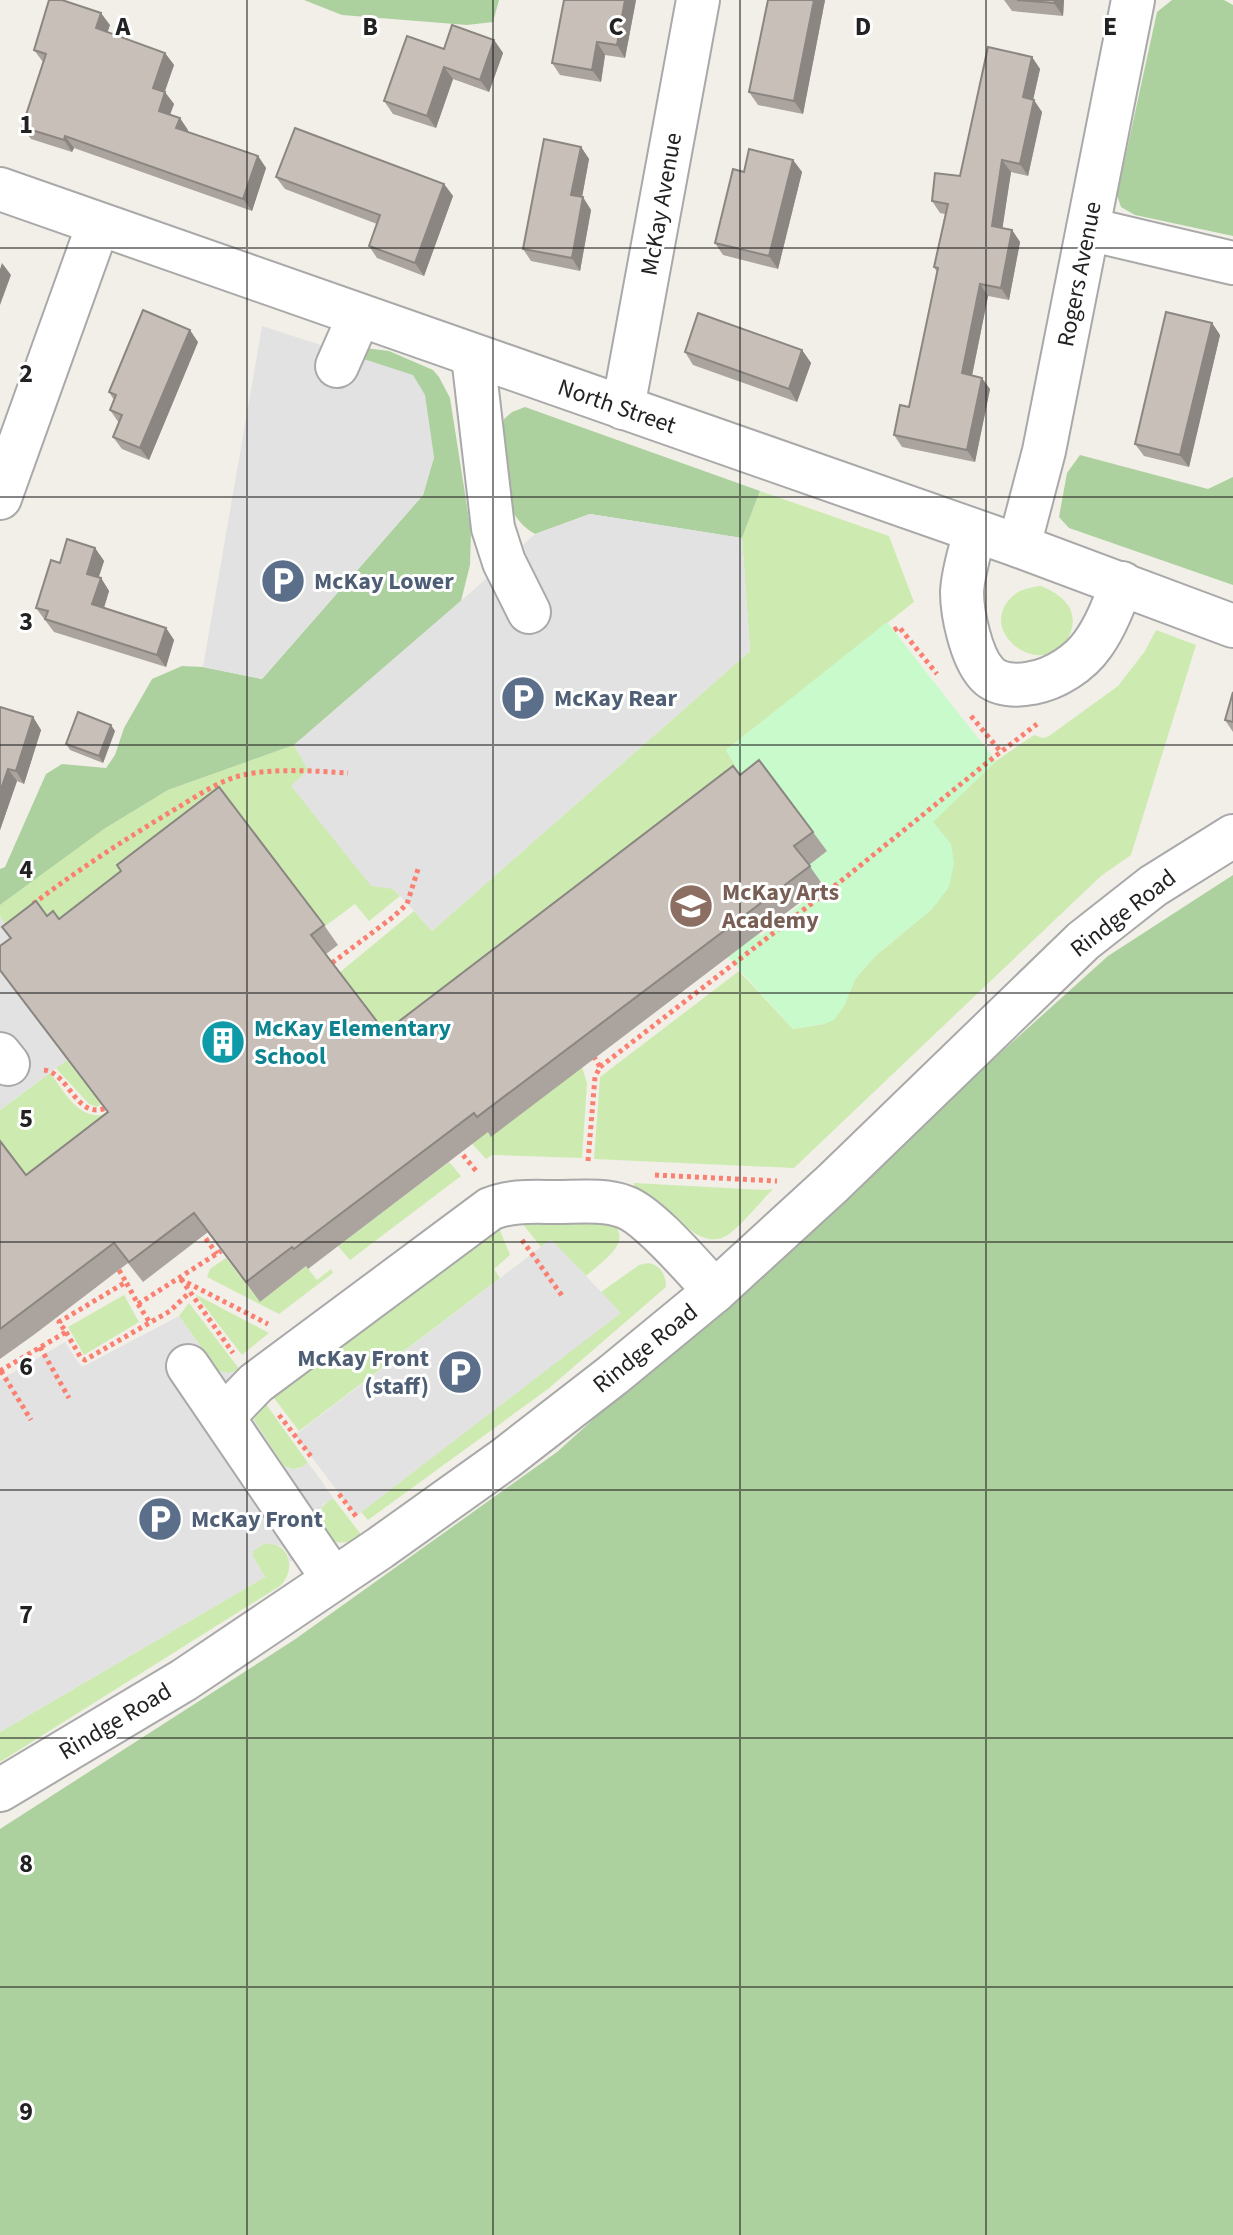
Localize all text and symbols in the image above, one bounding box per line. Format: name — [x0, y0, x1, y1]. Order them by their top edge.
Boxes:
text: A — [115, 8, 132, 45]
text: B — [362, 8, 378, 45]
text: C — [608, 8, 624, 45]
text: D — [855, 8, 871, 45]
text: E — [1103, 8, 1117, 45]
text: 1 — [19, 106, 33, 143]
street label: McKay Avenue — [632, 130, 691, 278]
street label: Rogers Avenue — [1048, 199, 1111, 350]
text: 2 — [19, 355, 33, 392]
street label: North Street — [553, 370, 681, 443]
parking icon: McKay Lower — [259, 557, 307, 605]
place label: McKay Lower — [314, 564, 454, 599]
text: 3 — [19, 603, 33, 640]
parking icon: McKay Rear — [499, 674, 547, 722]
place label: McKay Rear — [554, 681, 677, 716]
text: 4 — [19, 851, 33, 888]
street label: Rindge Road — [1063, 861, 1184, 966]
place label: McKay Arts Academy — [721, 875, 839, 938]
school or university icon: McKay Arts Academy — [667, 882, 715, 930]
place label: McKay Elementary School — [254, 1011, 451, 1074]
building icon: McKay Elementary School — [199, 1018, 247, 1066]
text: 5 — [19, 1100, 33, 1137]
street label: Rindge Road — [585, 1295, 705, 1402]
place label: McKay Front (staff) — [297, 1341, 429, 1404]
text: 6 — [19, 1348, 33, 1385]
parking icon: McKay Front (staff) — [436, 1348, 484, 1396]
parking icon: McKay Front — [136, 1495, 184, 1543]
place label: McKay Front — [191, 1502, 323, 1537]
text: 7 — [19, 1596, 33, 1633]
street label: Rindge Road — [52, 1674, 178, 1769]
text: 8 — [19, 1845, 33, 1882]
text: 9 — [19, 2093, 33, 2130]

